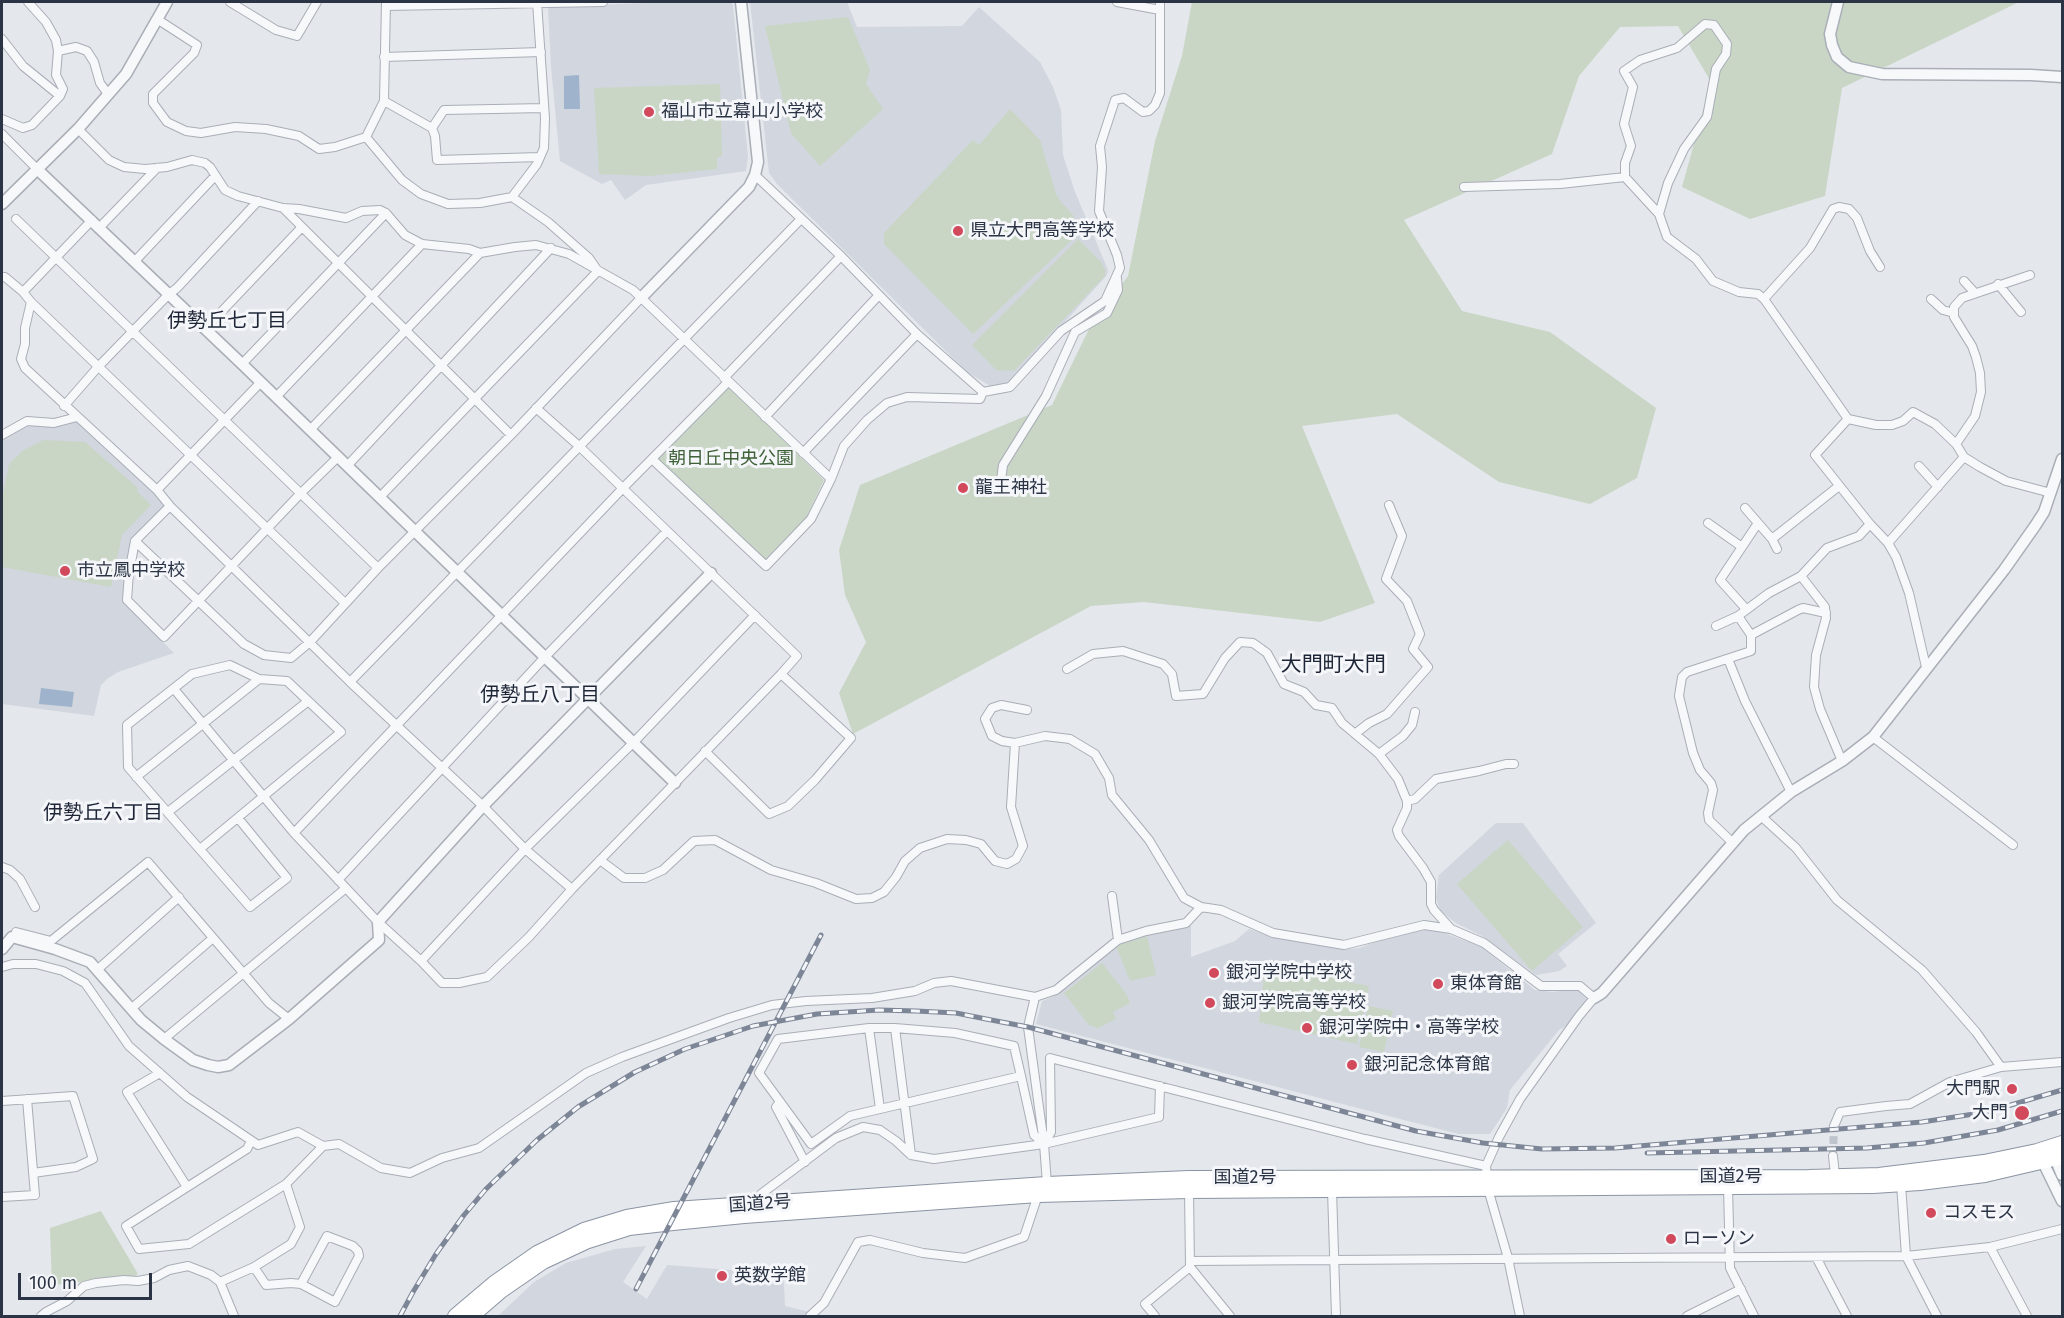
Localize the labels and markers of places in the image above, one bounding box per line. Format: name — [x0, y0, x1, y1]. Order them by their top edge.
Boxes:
place label: 福山市立幕山小学校 — [661, 101, 823, 123]
marker: 福山市立幕山小学校 — [642, 105, 656, 119]
place label: 県立大門高等学校 — [970, 220, 1114, 242]
marker: 県立大門高等学校 — [951, 224, 965, 238]
place label: 龍王神社 — [975, 477, 1047, 499]
marker: 龍王神社 — [956, 481, 970, 495]
place label: 市立鳳中学校 — [77, 560, 185, 582]
marker: 市立鳳中学校 — [58, 564, 72, 578]
place label: 銀河学院中学校 — [1226, 962, 1352, 984]
marker: 銀河学院中学校 — [1207, 966, 1221, 980]
place label: 東体育館 — [1450, 973, 1522, 995]
marker: 東体育館 — [1431, 977, 1445, 991]
place label: 銀河学院高等学校 — [1222, 992, 1366, 1014]
marker: 銀河学院高等学校 — [1203, 996, 1217, 1010]
place label: 銀河学院中・高等学校 — [1319, 1017, 1499, 1039]
marker: 銀河学院中・高等学校 — [1300, 1021, 1314, 1035]
place label: 銀河記念体育館 — [1364, 1054, 1490, 1076]
marker: 銀河記念体育館 — [1345, 1058, 1359, 1072]
place label: 大門駅 — [1946, 1078, 2000, 1100]
marker: 大門駅 — [2005, 1082, 2019, 1096]
place label: 大門 — [1972, 1102, 2008, 1124]
marker: 大門 — [2013, 1104, 2031, 1122]
place label: コスモス — [1943, 1202, 2015, 1224]
marker: コスモス — [1924, 1206, 1938, 1220]
place label: ローソン — [1683, 1228, 1755, 1250]
marker: ローソン — [1664, 1232, 1678, 1246]
place label: 英数学館 — [734, 1265, 806, 1287]
marker: 英数学館 — [715, 1269, 729, 1283]

